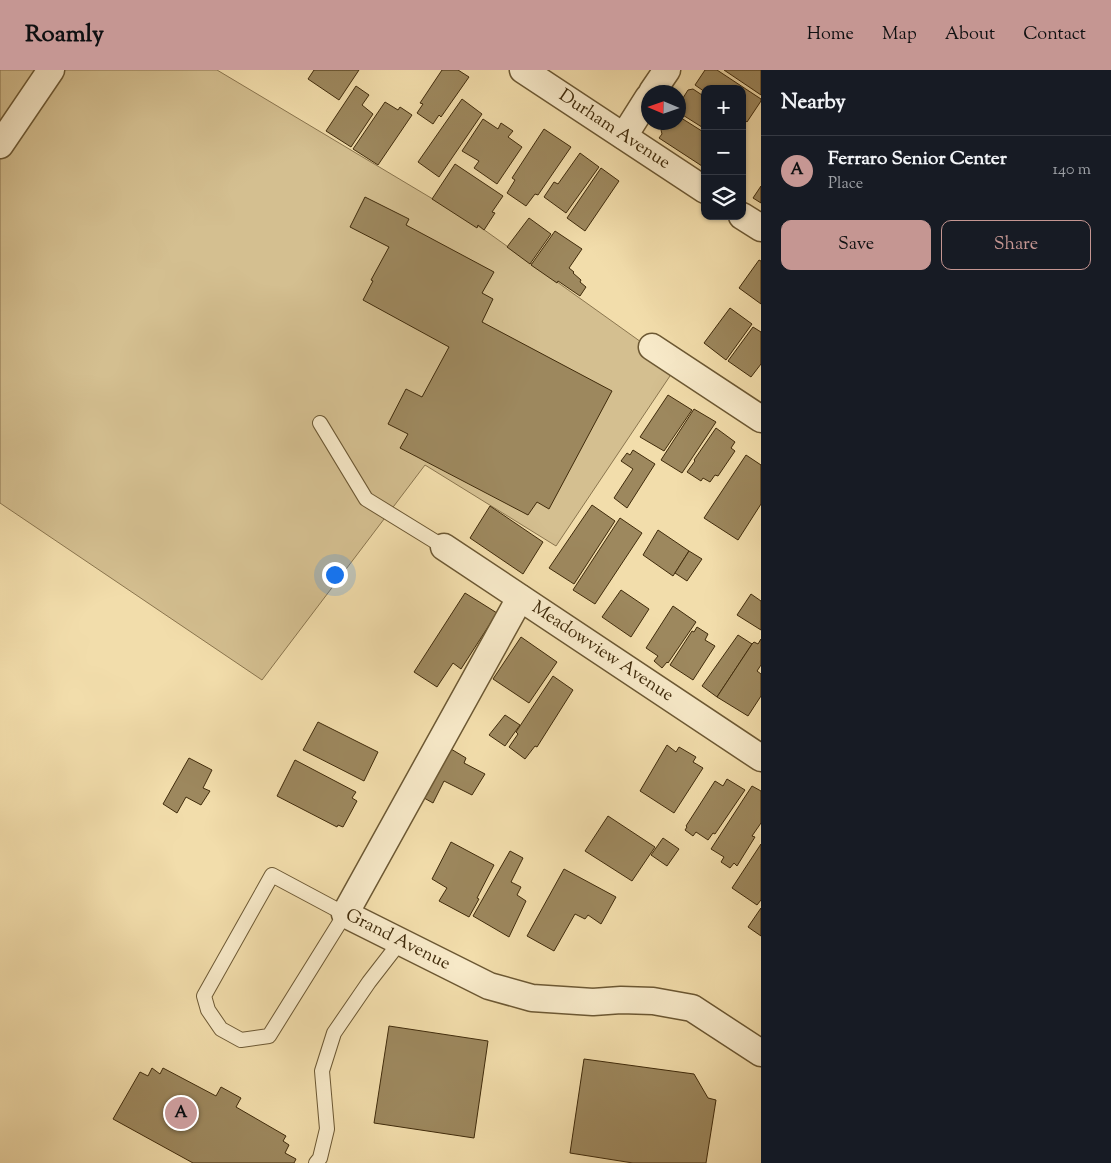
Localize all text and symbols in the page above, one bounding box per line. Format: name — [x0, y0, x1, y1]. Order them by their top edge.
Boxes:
text: Roamly — [25, 18, 104, 52]
text: Home — [807, 22, 854, 48]
text: Map — [882, 22, 917, 48]
text: About — [945, 22, 995, 48]
text: Contact — [1023, 22, 1086, 48]
street label: Durham Avenue — [553, 84, 675, 176]
north arrow — [641, 85, 686, 130]
map controls — [701, 85, 746, 220]
button: + — [701, 85, 746, 130]
text: Nearby — [781, 88, 846, 118]
button: − — [701, 130, 746, 175]
text: Ferraro Senior Center — [828, 146, 1007, 173]
text: A — [791, 159, 804, 182]
text: 140 m — [1053, 159, 1091, 182]
text: Place — [828, 173, 863, 196]
button: layers — [701, 175, 746, 220]
button: Save — [781, 220, 931, 270]
button: Share — [941, 220, 1091, 270]
your location — [322, 562, 348, 588]
street label: Meadowview Avenue — [526, 596, 678, 709]
street label: Grand Avenue — [341, 903, 455, 978]
pin: A — [165, 1094, 197, 1132]

